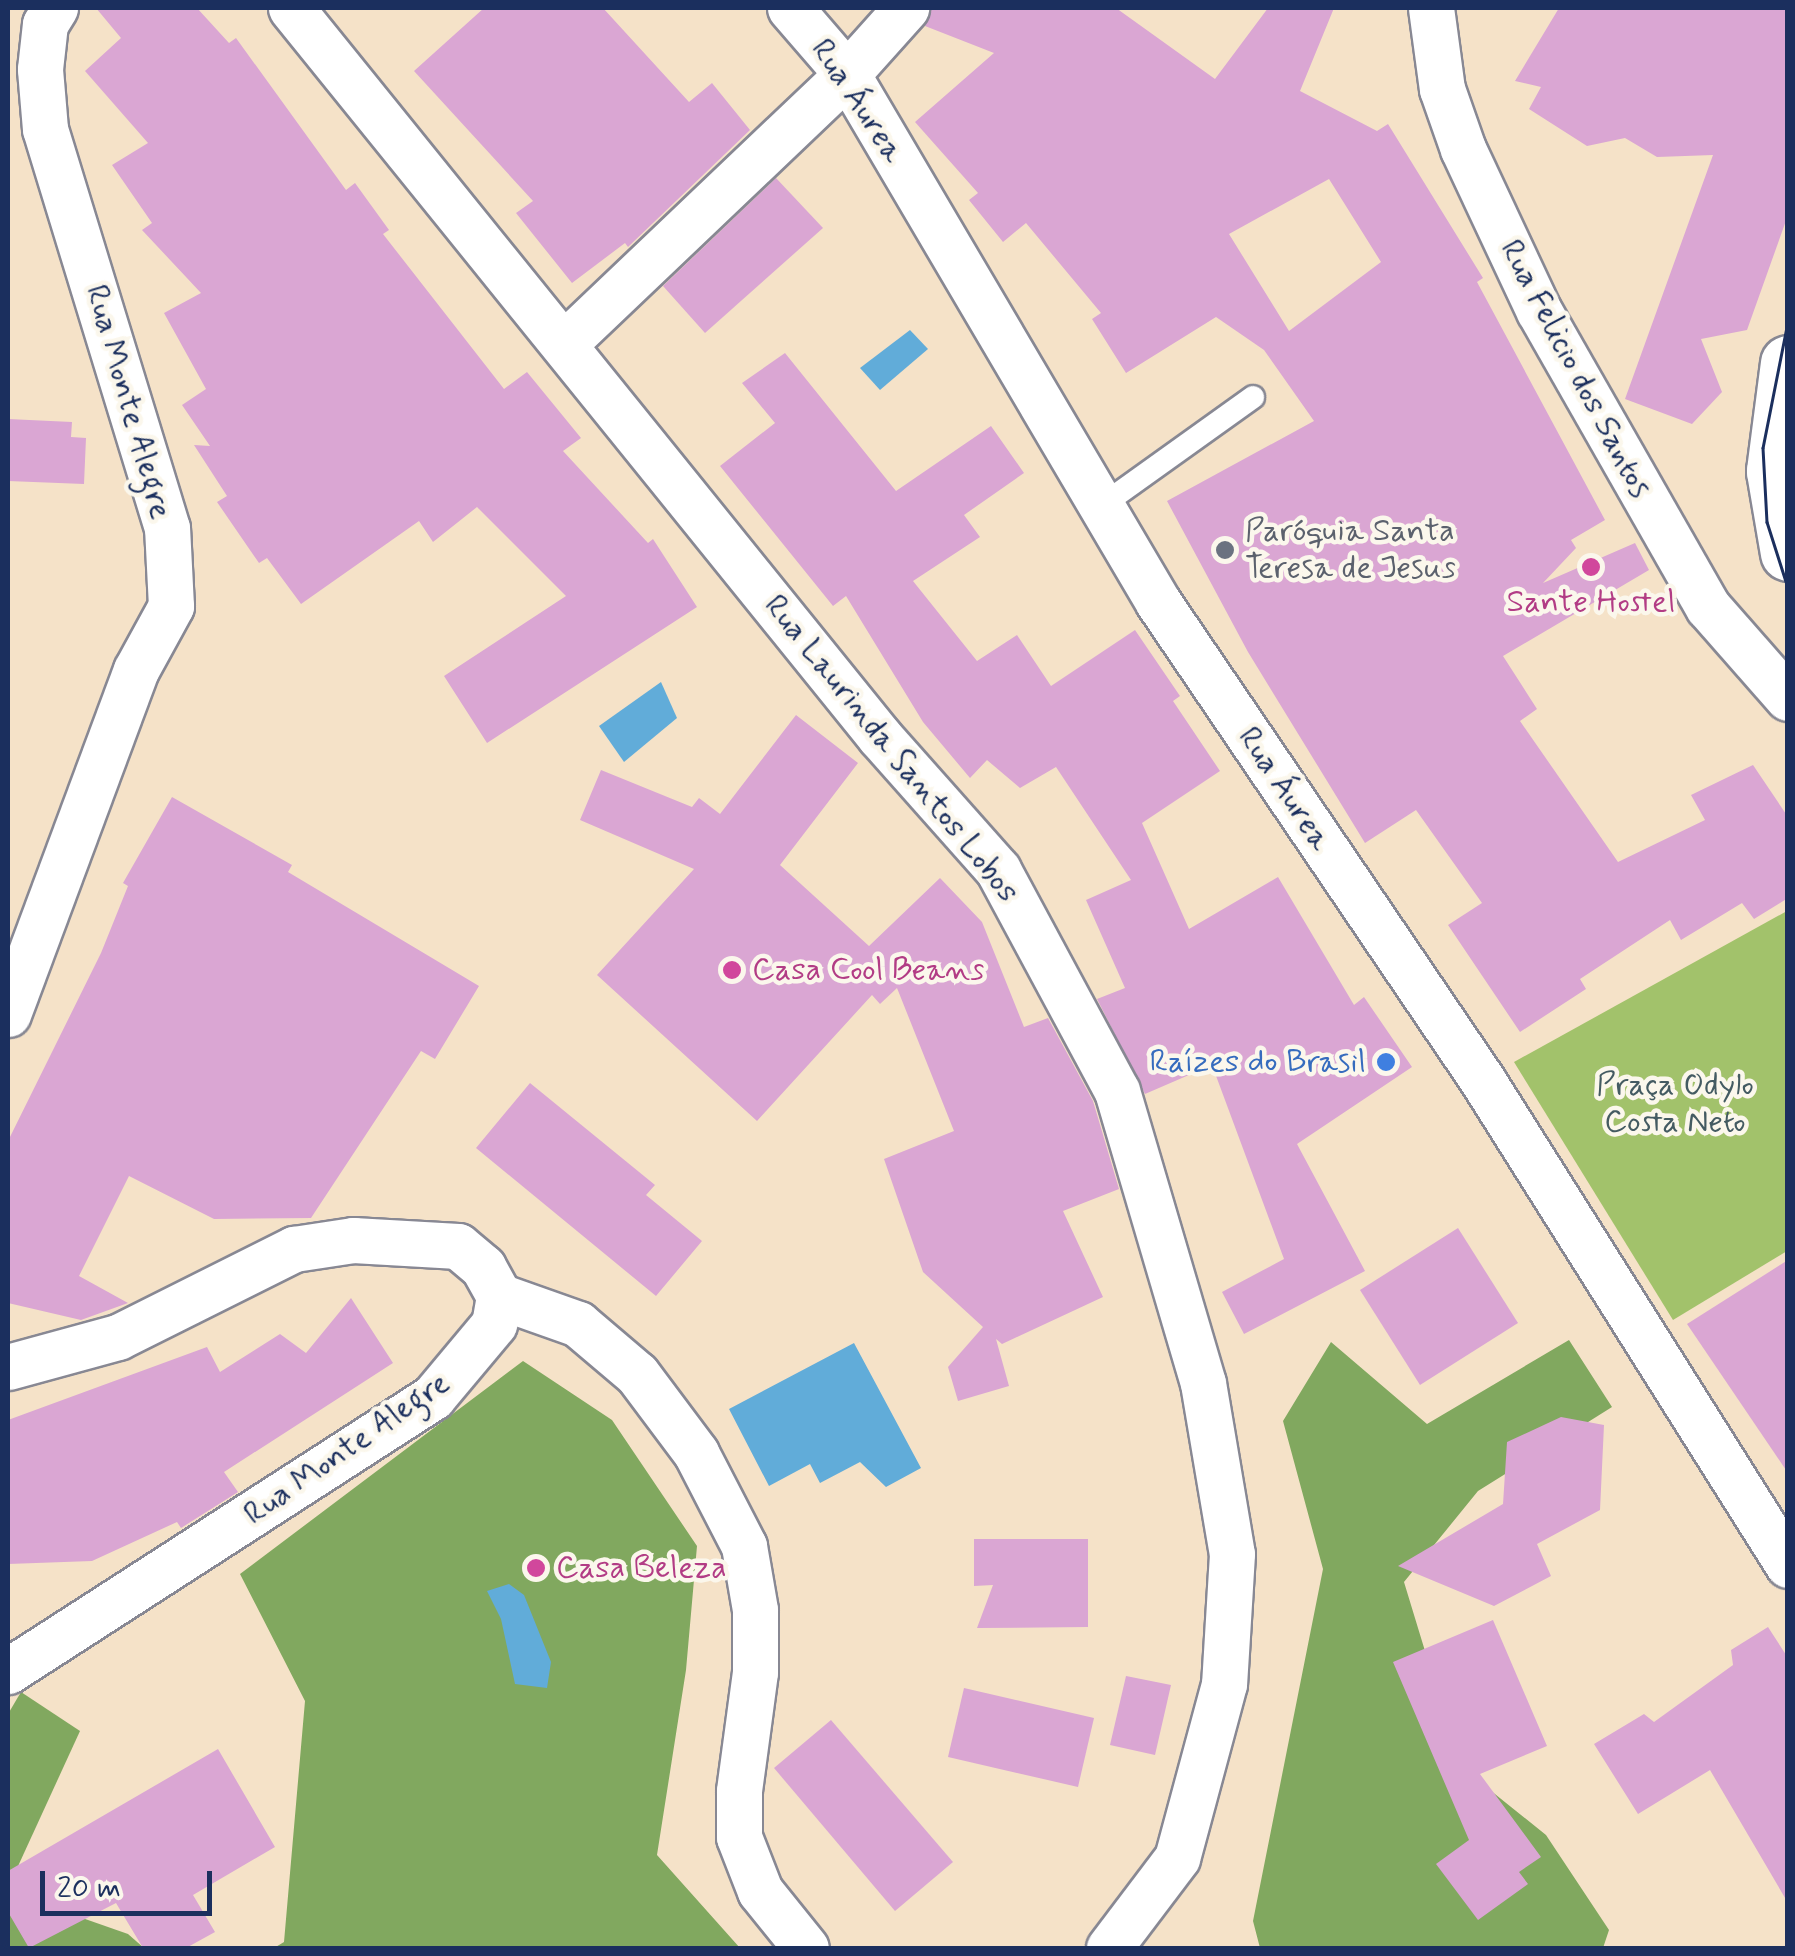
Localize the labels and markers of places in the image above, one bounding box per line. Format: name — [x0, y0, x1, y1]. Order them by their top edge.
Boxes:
place label: Paróquia Santa Teresa de Jesus — [1245, 513, 1455, 588]
marker: Paróquia Santa Teresa de Jesus — [1214, 539, 1236, 561]
marker: Sante Hostel — [1580, 556, 1602, 578]
place label: Sante Hostel — [1506, 583, 1676, 621]
place label: Casa Cool Beans — [752, 951, 977, 989]
marker: Casa Cool Beans — [721, 959, 743, 981]
place label: Raízes do Brasil — [1153, 1043, 1366, 1081]
marker: Raízes do Brasil — [1375, 1051, 1397, 1073]
place label: Casa Beleza — [556, 1549, 728, 1587]
marker: Casa Beleza — [525, 1557, 547, 1579]

